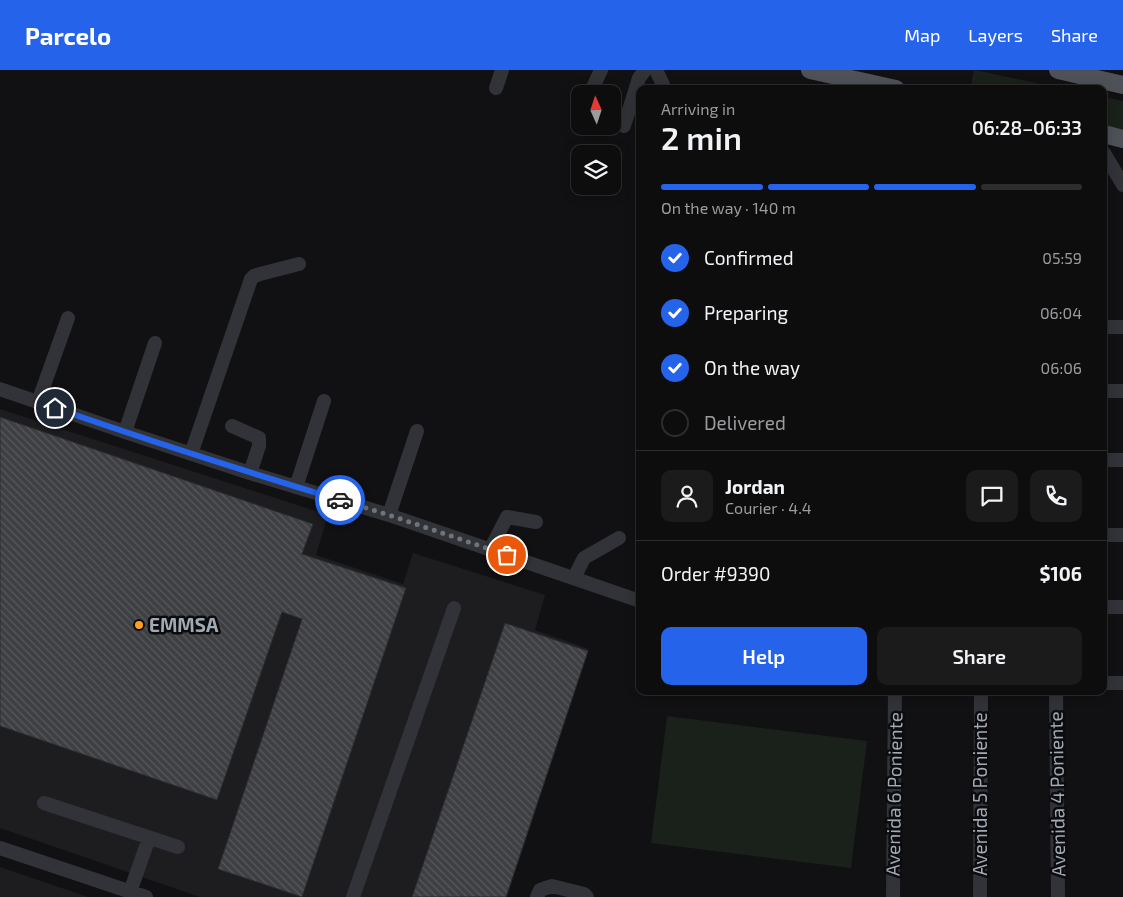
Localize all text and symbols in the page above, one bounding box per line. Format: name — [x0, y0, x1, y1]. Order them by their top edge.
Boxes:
text: Parcelo — [25, 21, 111, 50]
text: Map — [904, 24, 940, 46]
text: Layers — [968, 24, 1023, 46]
text: Share — [1051, 24, 1098, 46]
north arrow — [571, 85, 621, 135]
map controls — [571, 85, 621, 195]
text: Arriving in — [661, 99, 735, 118]
text: 06:28–06:33 — [972, 116, 1082, 139]
text: 2 min — [661, 118, 742, 156]
button: layers — [571, 145, 621, 195]
text: On the way · 140 m — [661, 198, 796, 217]
icon: check — [661, 244, 689, 272]
text: Confirmed — [704, 246, 794, 269]
text: 05:59 — [1042, 248, 1082, 267]
icon: check — [661, 299, 689, 327]
text: Preparing — [704, 301, 788, 324]
text: 06:04 — [1040, 303, 1082, 322]
icon: check — [661, 354, 689, 382]
text: On the way — [704, 356, 800, 379]
text: 06:06 — [1041, 358, 1082, 377]
pin — [34, 387, 76, 429]
icon: home — [41, 394, 69, 422]
text: Delivered — [704, 411, 786, 434]
button: person — [661, 470, 713, 522]
button: chat — [966, 470, 1018, 522]
button: phone — [1030, 470, 1082, 522]
courier — [315, 475, 365, 525]
text: Jordan — [725, 475, 785, 498]
icon: car — [326, 486, 354, 514]
text: Courier · 4.4 — [725, 498, 812, 517]
pin — [486, 534, 528, 576]
icon: bag — [493, 541, 521, 569]
text: Order #9390 — [661, 562, 770, 585]
text: $106 — [1040, 562, 1082, 585]
place label: EMMSA — [149, 613, 219, 636]
marker: EMMSA — [133, 619, 145, 631]
button: Help — [661, 627, 867, 685]
button: Share — [877, 627, 1082, 685]
street label: Avenida 4 Poniente — [1044, 711, 1069, 877]
street label: Avenida 6 Poniente — [881, 712, 906, 876]
street label: Avenida 5 Poniente — [968, 712, 991, 876]

